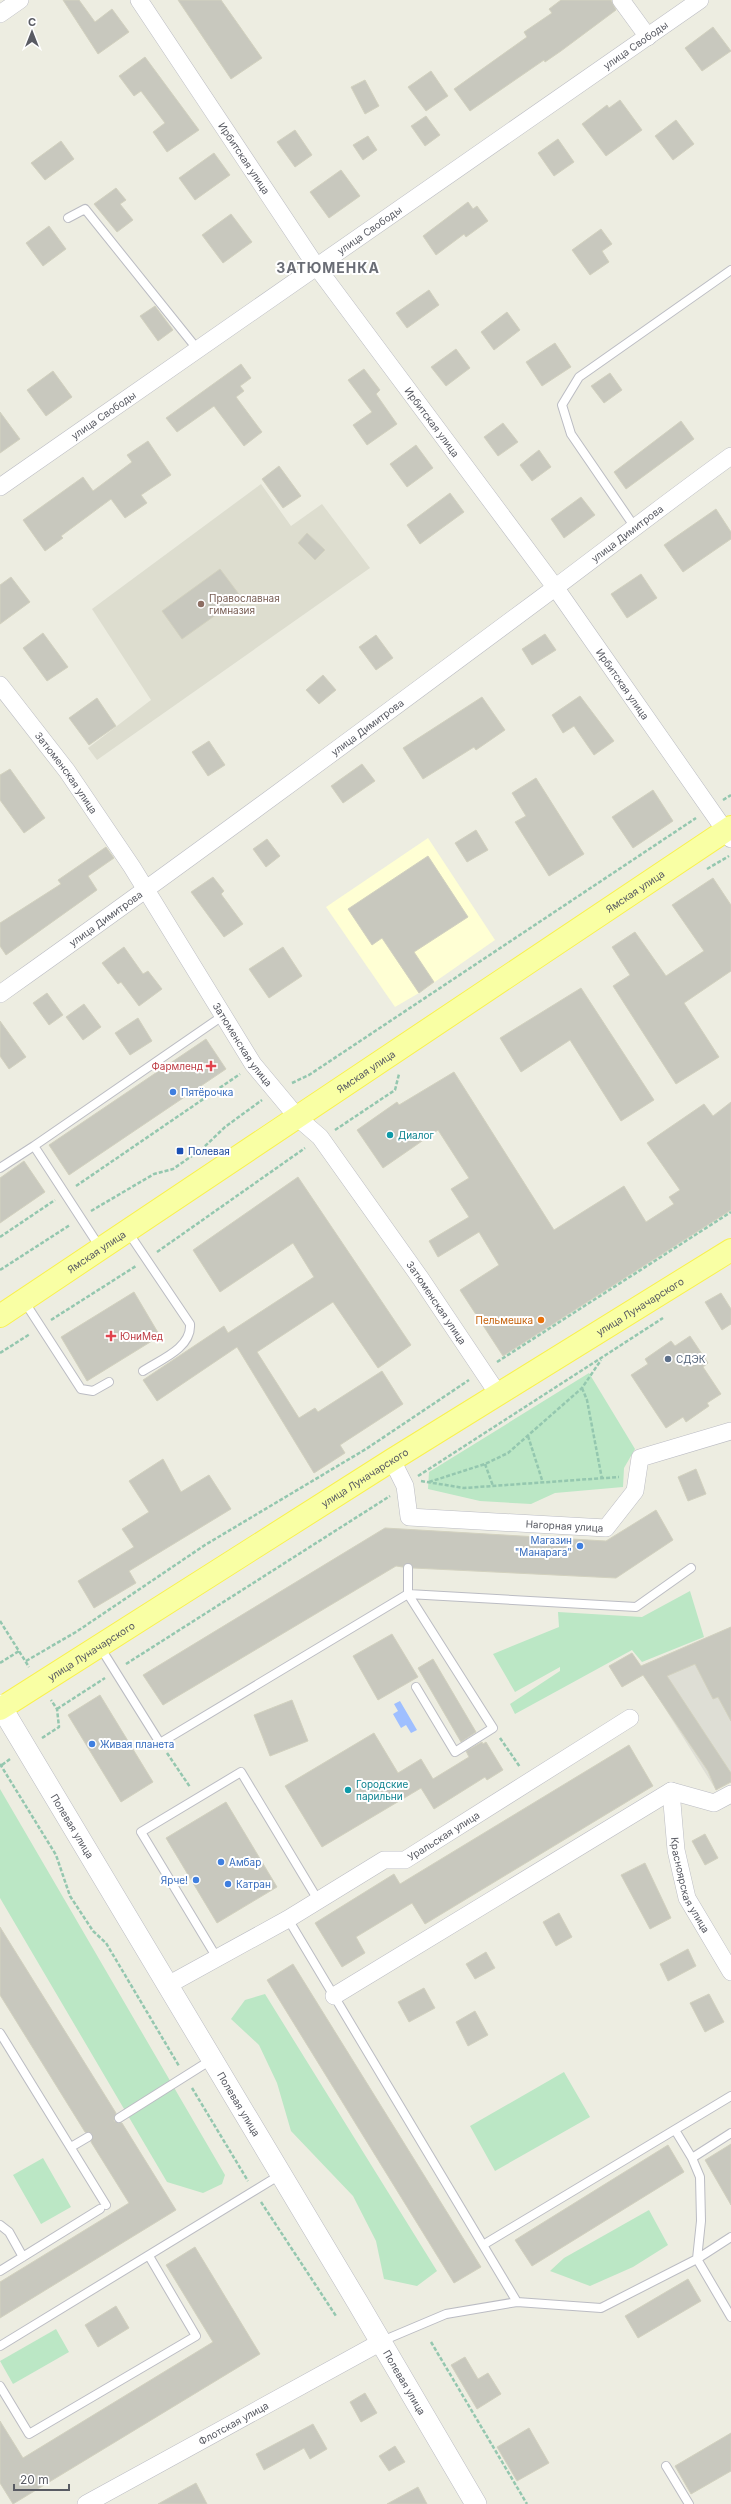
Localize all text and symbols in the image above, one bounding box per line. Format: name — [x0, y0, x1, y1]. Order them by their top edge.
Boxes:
north arrow — [12, 12, 52, 52]
text: С — [28, 15, 36, 29]
street label: улица Свободы — [601, 18, 670, 72]
street label: Ирбитская улица — [216, 120, 272, 196]
street label: улица Свободы — [335, 203, 404, 257]
district label: ЗАТЮМЕНКА — [276, 259, 380, 276]
street label: Ирбитская улица — [402, 385, 462, 459]
street label: улица Свободы — [69, 388, 138, 442]
street label: улица Димитрова — [589, 502, 665, 564]
place label: Православная гимназия — [209, 592, 280, 616]
marker: Православная гимназия — [196, 599, 206, 609]
street label: Ирбитская улица — [594, 646, 652, 722]
street label: улица Димитрова — [329, 696, 406, 758]
street label: Затюменская улица — [33, 729, 100, 816]
street label: Ямская улица — [604, 867, 667, 915]
street label: улица Димитрова — [67, 888, 145, 949]
street label: Затюменская улица — [211, 1000, 275, 1089]
street label: Ямская улица — [334, 1048, 397, 1095]
place label: Фармленд — [152, 1060, 203, 1072]
marker: Фармленд — [206, 1061, 216, 1071]
place label: Пятёрочка — [181, 1086, 233, 1098]
marker: Пятёрочка — [168, 1087, 178, 1097]
place label: Диалог — [398, 1129, 434, 1141]
marker: Диалог — [385, 1130, 395, 1140]
place label: Полевая — [188, 1145, 230, 1157]
marker: Полевая — [175, 1146, 185, 1156]
street label: Ямская улица — [65, 1228, 128, 1275]
street label: Затюменская улица — [404, 1259, 469, 1347]
street label: улица Луначарского — [594, 1275, 686, 1338]
place label: Пельмешка — [476, 1314, 533, 1326]
marker: Пельмешка — [536, 1315, 546, 1325]
marker: ЮниМед — [105, 1330, 117, 1342]
place label: ЮниМед — [120, 1330, 163, 1342]
place label: СДЭК — [676, 1353, 706, 1365]
marker: СДЭК — [663, 1354, 673, 1364]
street label: улица Луначарского — [319, 1445, 410, 1509]
street label: Нагорная улица — [525, 1518, 604, 1534]
place label: Магазин "Манарага" — [515, 1534, 572, 1558]
marker: Магазин "Манарага" — [575, 1541, 585, 1551]
street label: улица Луначарского — [45, 1619, 137, 1683]
place label: Живая планета — [100, 1738, 174, 1750]
marker: Живая планета — [87, 1739, 97, 1749]
place label: Городские парильни — [356, 1778, 408, 1802]
marker: Городские парильни — [343, 1785, 353, 1795]
street label: Полевая улица — [48, 1792, 96, 1860]
street label: Уральская улица — [405, 1809, 482, 1863]
street label: Красноярская улица — [669, 1837, 712, 1935]
place label: Амбар — [229, 1856, 261, 1868]
marker: Амбар — [216, 1857, 226, 1867]
place label: Ярче! — [161, 1874, 188, 1886]
marker: Ярче! — [191, 1875, 201, 1885]
place label: Катран — [236, 1878, 271, 1890]
marker: Катран — [223, 1879, 233, 1889]
street label: Полевая улица — [215, 2070, 263, 2138]
street label: Полевая улица — [381, 2348, 428, 2417]
street label: Флотская улица — [196, 2399, 270, 2447]
scale bar — [14, 2466, 69, 2492]
text: 20 m — [20, 2472, 49, 2487]

